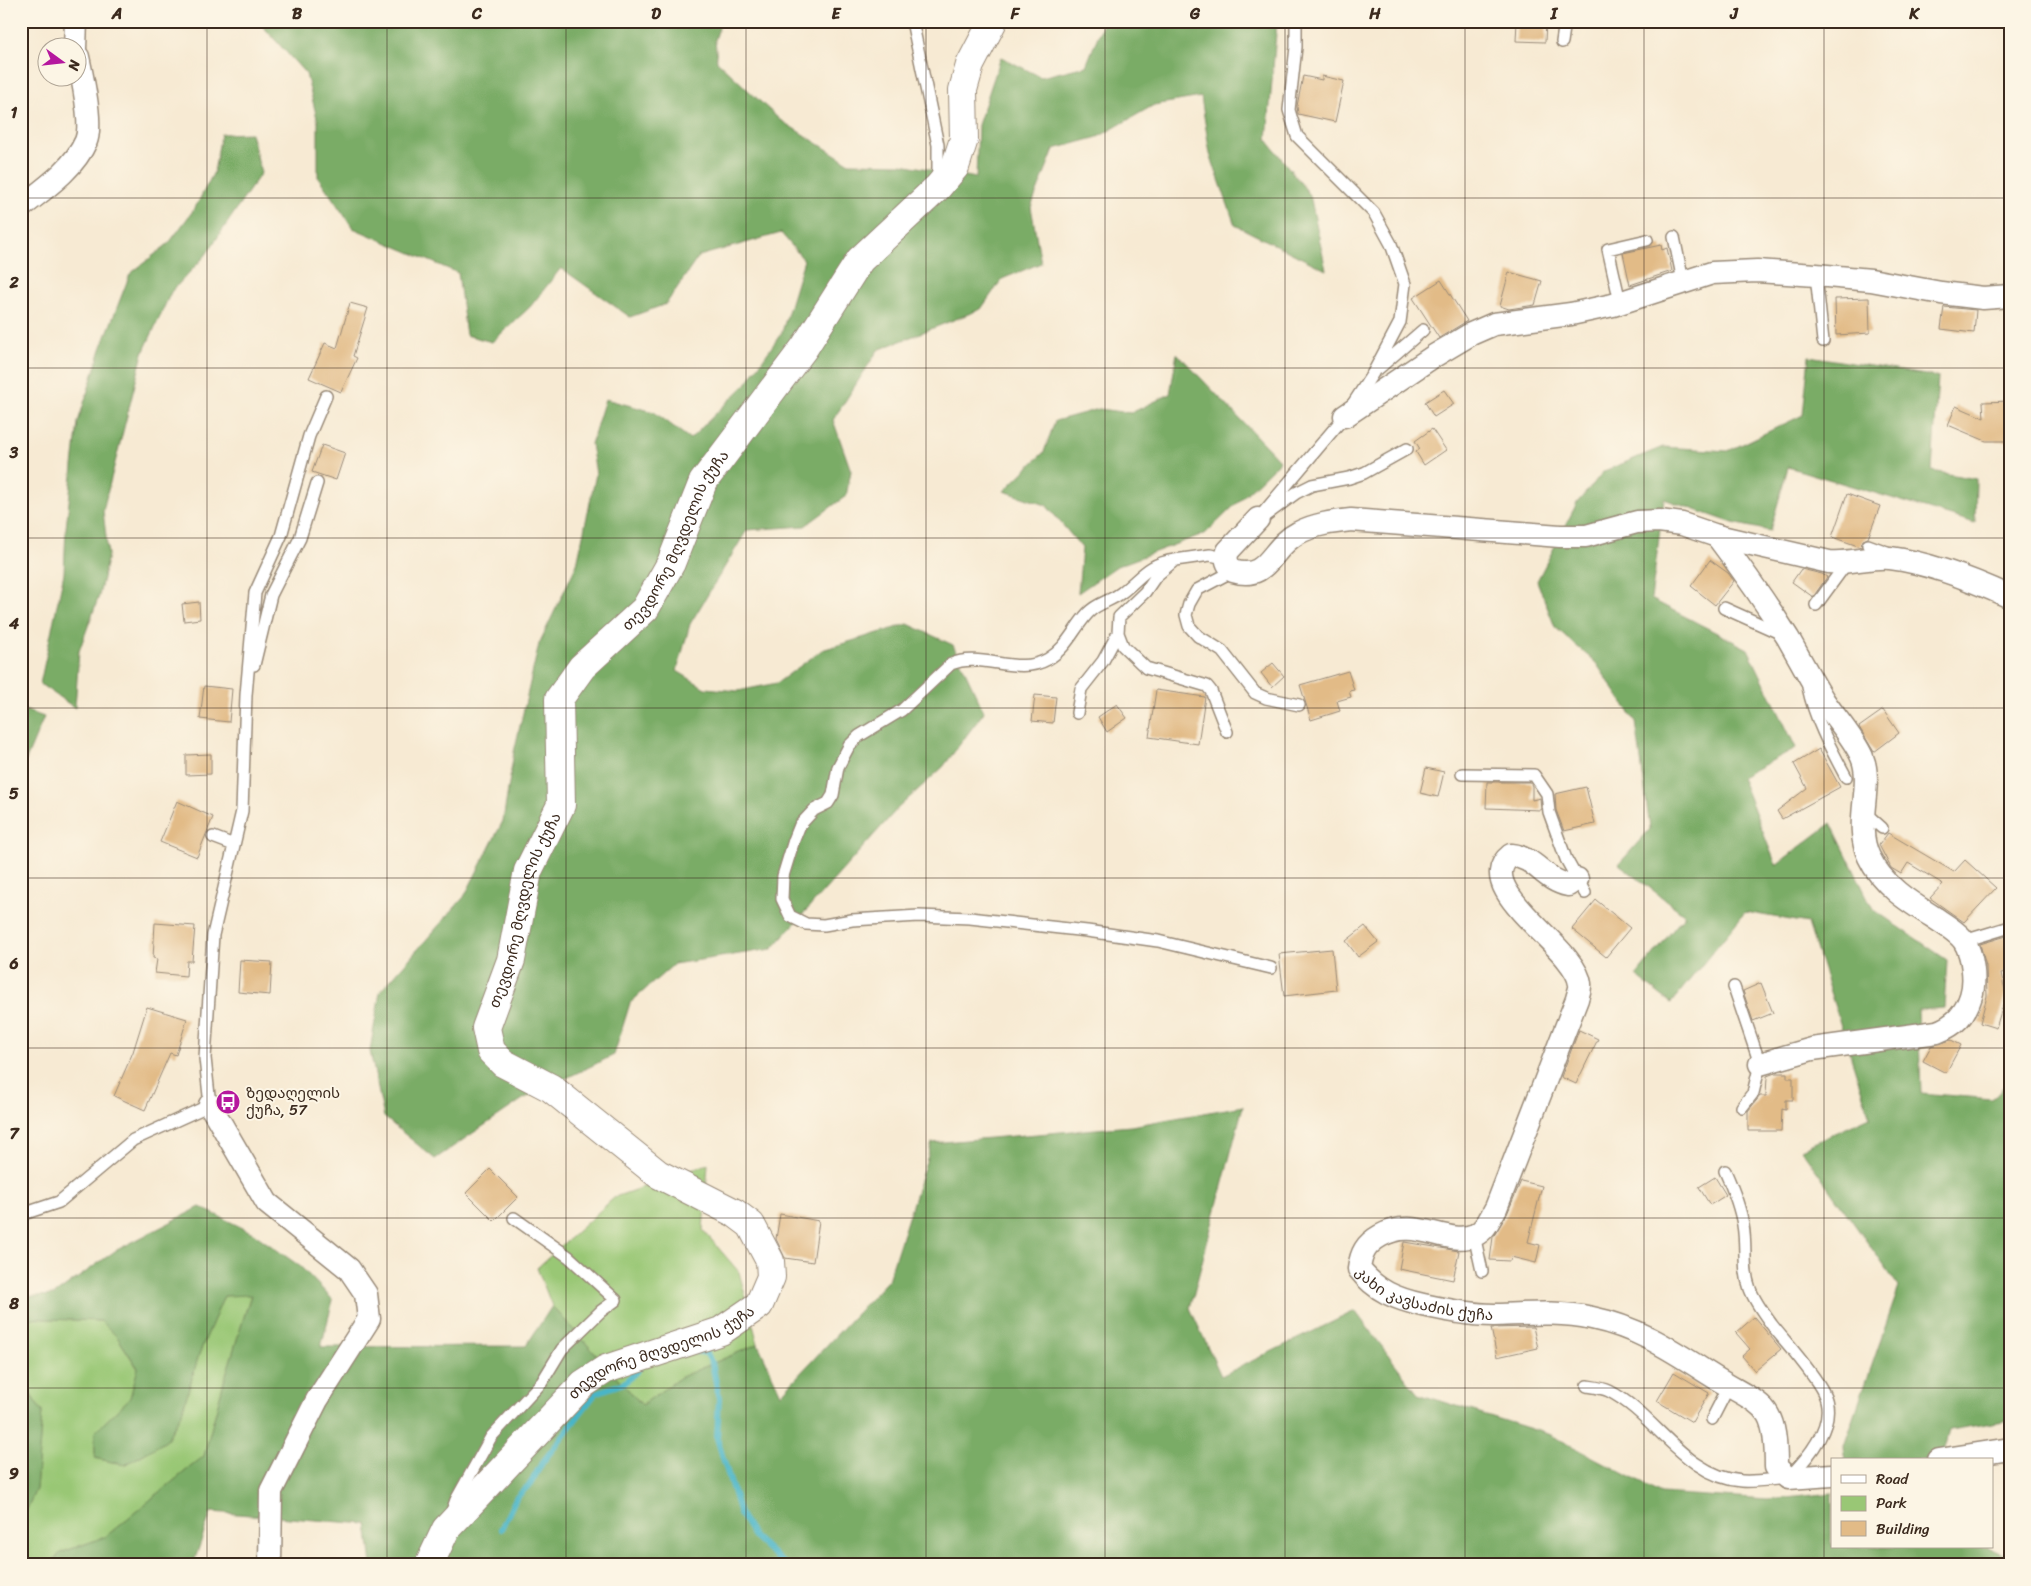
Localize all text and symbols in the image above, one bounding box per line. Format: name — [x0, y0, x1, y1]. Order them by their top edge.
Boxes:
text: A — [111, 0, 122, 28]
text: B — [292, 0, 303, 28]
text: C — [471, 0, 483, 28]
text: D — [651, 0, 661, 28]
text: E — [832, 0, 842, 28]
text: F — [1010, 0, 1021, 28]
text: G — [1189, 0, 1201, 28]
text: H — [1368, 0, 1381, 28]
text: I — [1550, 0, 1559, 28]
text: J — [1729, 0, 1739, 28]
text: K — [1908, 0, 1920, 28]
north arrow — [38, 38, 88, 88]
text: N — [61, 56, 88, 73]
text: 1 — [11, 98, 18, 127]
text: 2 — [8, 268, 19, 297]
text: 3 — [9, 438, 19, 467]
street label: თევდორე მღვდელის ქუჩა — [616, 444, 736, 637]
text: 4 — [8, 609, 19, 638]
text: 5 — [9, 779, 19, 808]
street label: თევდორე მღვდელის ქუჩა — [481, 808, 568, 1012]
text: 6 — [8, 949, 19, 978]
place label: ზედაღელის ქუჩა, 57 — [246, 1080, 340, 1123]
bus stop icon: ზედაღელის ქუჩა, 57 — [215, 1089, 241, 1115]
text: 7 — [9, 1119, 20, 1148]
street label: კახი კავსაძის ქუჩა — [1349, 1261, 1494, 1328]
text: 8 — [8, 1289, 19, 1318]
street label: თევდორე მღვდელის ქუჩა — [561, 1298, 760, 1406]
legend — [1831, 1458, 1994, 1548]
text: 9 — [9, 1459, 19, 1488]
text: Road — [1876, 1466, 1909, 1492]
text: Park — [1876, 1490, 1907, 1516]
text: Building — [1876, 1516, 1930, 1542]

